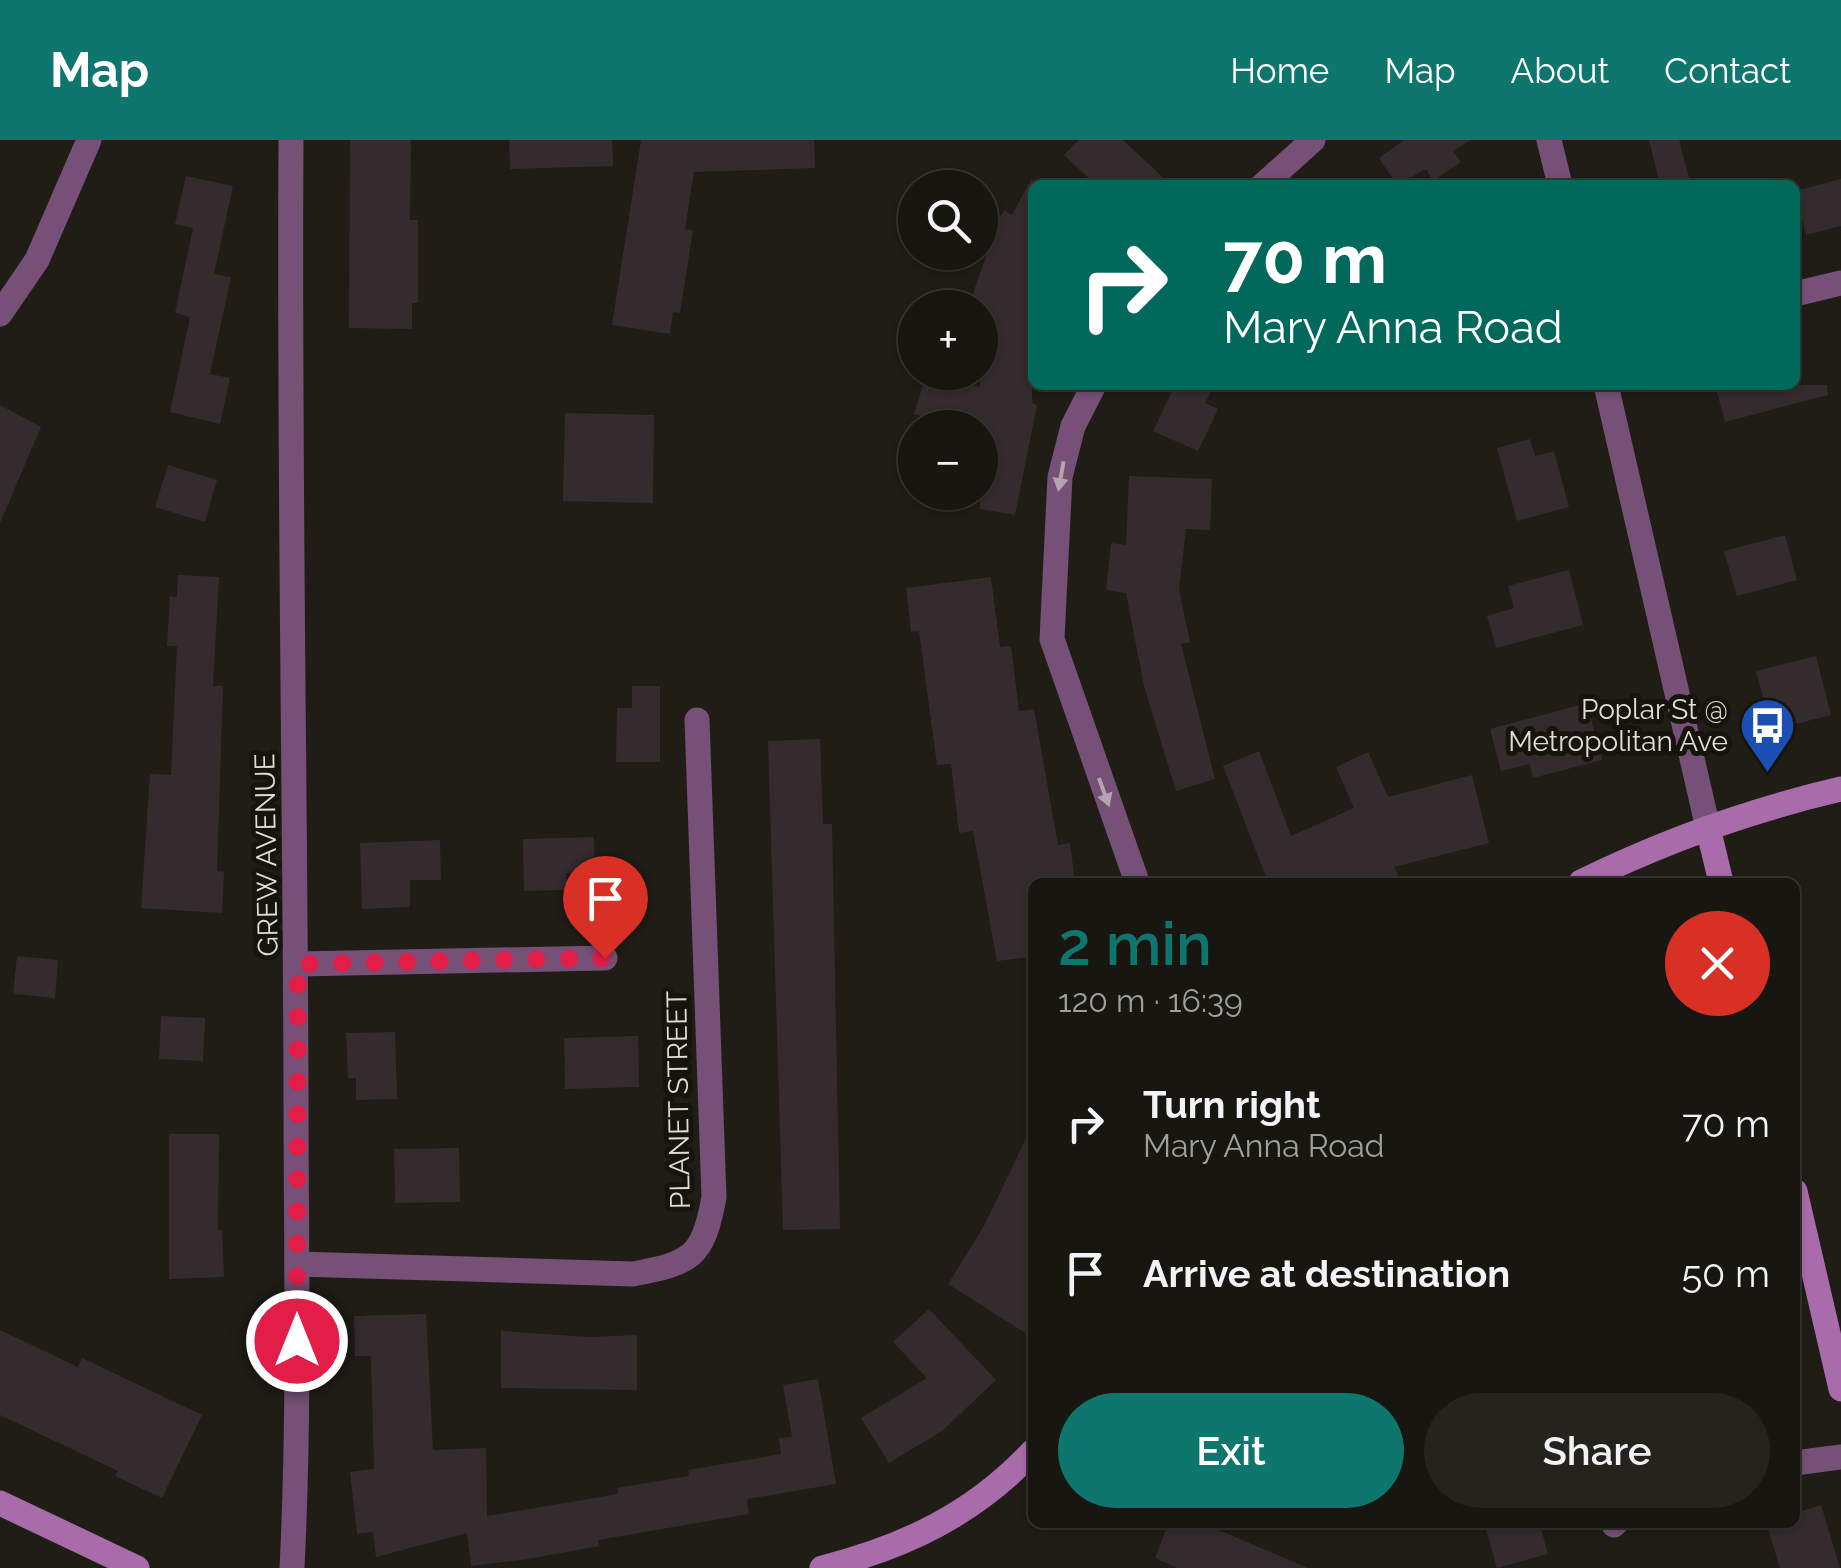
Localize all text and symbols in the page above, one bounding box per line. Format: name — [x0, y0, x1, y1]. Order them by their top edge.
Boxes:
text: Map — [50, 42, 149, 98]
text: Home — [1230, 50, 1329, 91]
text: Map — [1384, 50, 1456, 91]
text: About — [1511, 50, 1609, 91]
text: Contact — [1664, 50, 1791, 91]
map controls — [898, 170, 998, 510]
button: search — [898, 170, 998, 270]
text: 70 m — [1223, 217, 1387, 299]
icon: right — [1058, 220, 1188, 350]
button: + — [898, 290, 998, 390]
text: Mary Anna Road — [1223, 301, 1563, 354]
button: − — [898, 410, 998, 510]
one-way arrow — [1053, 461, 1069, 492]
place label: Poplar St @ Metropolitan Ave — [1508, 693, 1728, 758]
bus stop icon: Poplar St @ Metropolitan Ave — [1737, 695, 1797, 774]
street label: GREW AVENUE — [248, 753, 285, 957]
one-way arrow — [1097, 777, 1112, 807]
pin — [563, 856, 648, 959]
icon: arrive — [578, 871, 633, 926]
text: 2 min — [1058, 909, 1212, 979]
button: close — [1665, 911, 1770, 1016]
text: 120 m · 16:39 — [1058, 982, 1243, 1019]
street label: PLANET STREET — [660, 991, 697, 1209]
text: Turn right — [1143, 1082, 1320, 1127]
icon: right — [1058, 1096, 1113, 1151]
text: 70 m — [1682, 1101, 1770, 1146]
text: Mary Anna Road — [1143, 1127, 1385, 1164]
icon: arrive — [1058, 1246, 1113, 1301]
text: Arrive at destination — [1143, 1251, 1510, 1296]
text: 50 m — [1681, 1251, 1770, 1296]
position arrow — [245, 1289, 349, 1393]
button: Exit — [1058, 1393, 1404, 1508]
button: Share — [1424, 1393, 1770, 1508]

